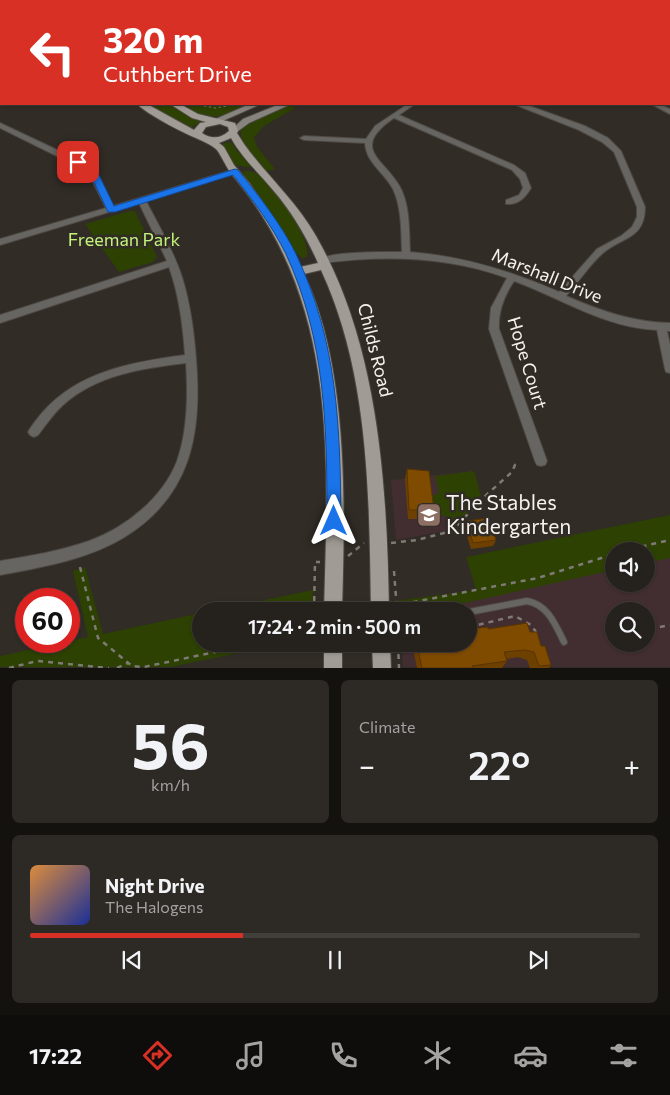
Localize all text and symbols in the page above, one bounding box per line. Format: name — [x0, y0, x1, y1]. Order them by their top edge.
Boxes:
text: 320 m — [103, 17, 203, 60]
icon: left — [20, 20, 85, 85]
text: Cuthbert Drive — [103, 60, 252, 87]
pin — [57, 141, 99, 183]
icon: arrive — [64, 148, 92, 176]
park label: Freeman Park — [68, 228, 180, 250]
street label: Marshall Drive — [489, 243, 606, 307]
street label: Childs Road — [354, 301, 398, 399]
street label: Hope Court — [503, 314, 552, 412]
place label: The Stables Kindergarten — [446, 489, 571, 538]
position arrow — [307, 494, 359, 546]
school or university icon: The Stables Kindergarten — [416, 502, 442, 528]
map controls — [605, 542, 655, 652]
button: sound — [605, 542, 655, 592]
speed limit sign: 60 — [15, 588, 80, 653]
button: search — [605, 602, 655, 652]
text: 17:24 · 2 min · 500 m — [248, 615, 421, 638]
text: 56 — [131, 703, 210, 782]
text: Climate — [359, 717, 415, 736]
text: 22° — [468, 741, 530, 788]
text: − — [359, 748, 375, 782]
text: + — [624, 748, 640, 782]
text: km/h — [151, 775, 190, 794]
text: Night Drive — [105, 874, 205, 897]
text: The Halogens — [105, 897, 203, 916]
icon: previous — [118, 946, 146, 974]
icon: pause — [321, 946, 349, 974]
icon: next — [524, 946, 552, 974]
icon: directions — [140, 1038, 175, 1073]
icon: music — [233, 1038, 268, 1073]
icon: phone — [326, 1038, 361, 1073]
icon: climate — [420, 1038, 455, 1073]
icon: car — [513, 1038, 548, 1073]
icon: filters — [606, 1038, 641, 1073]
text: 17:22 — [29, 1042, 82, 1069]

